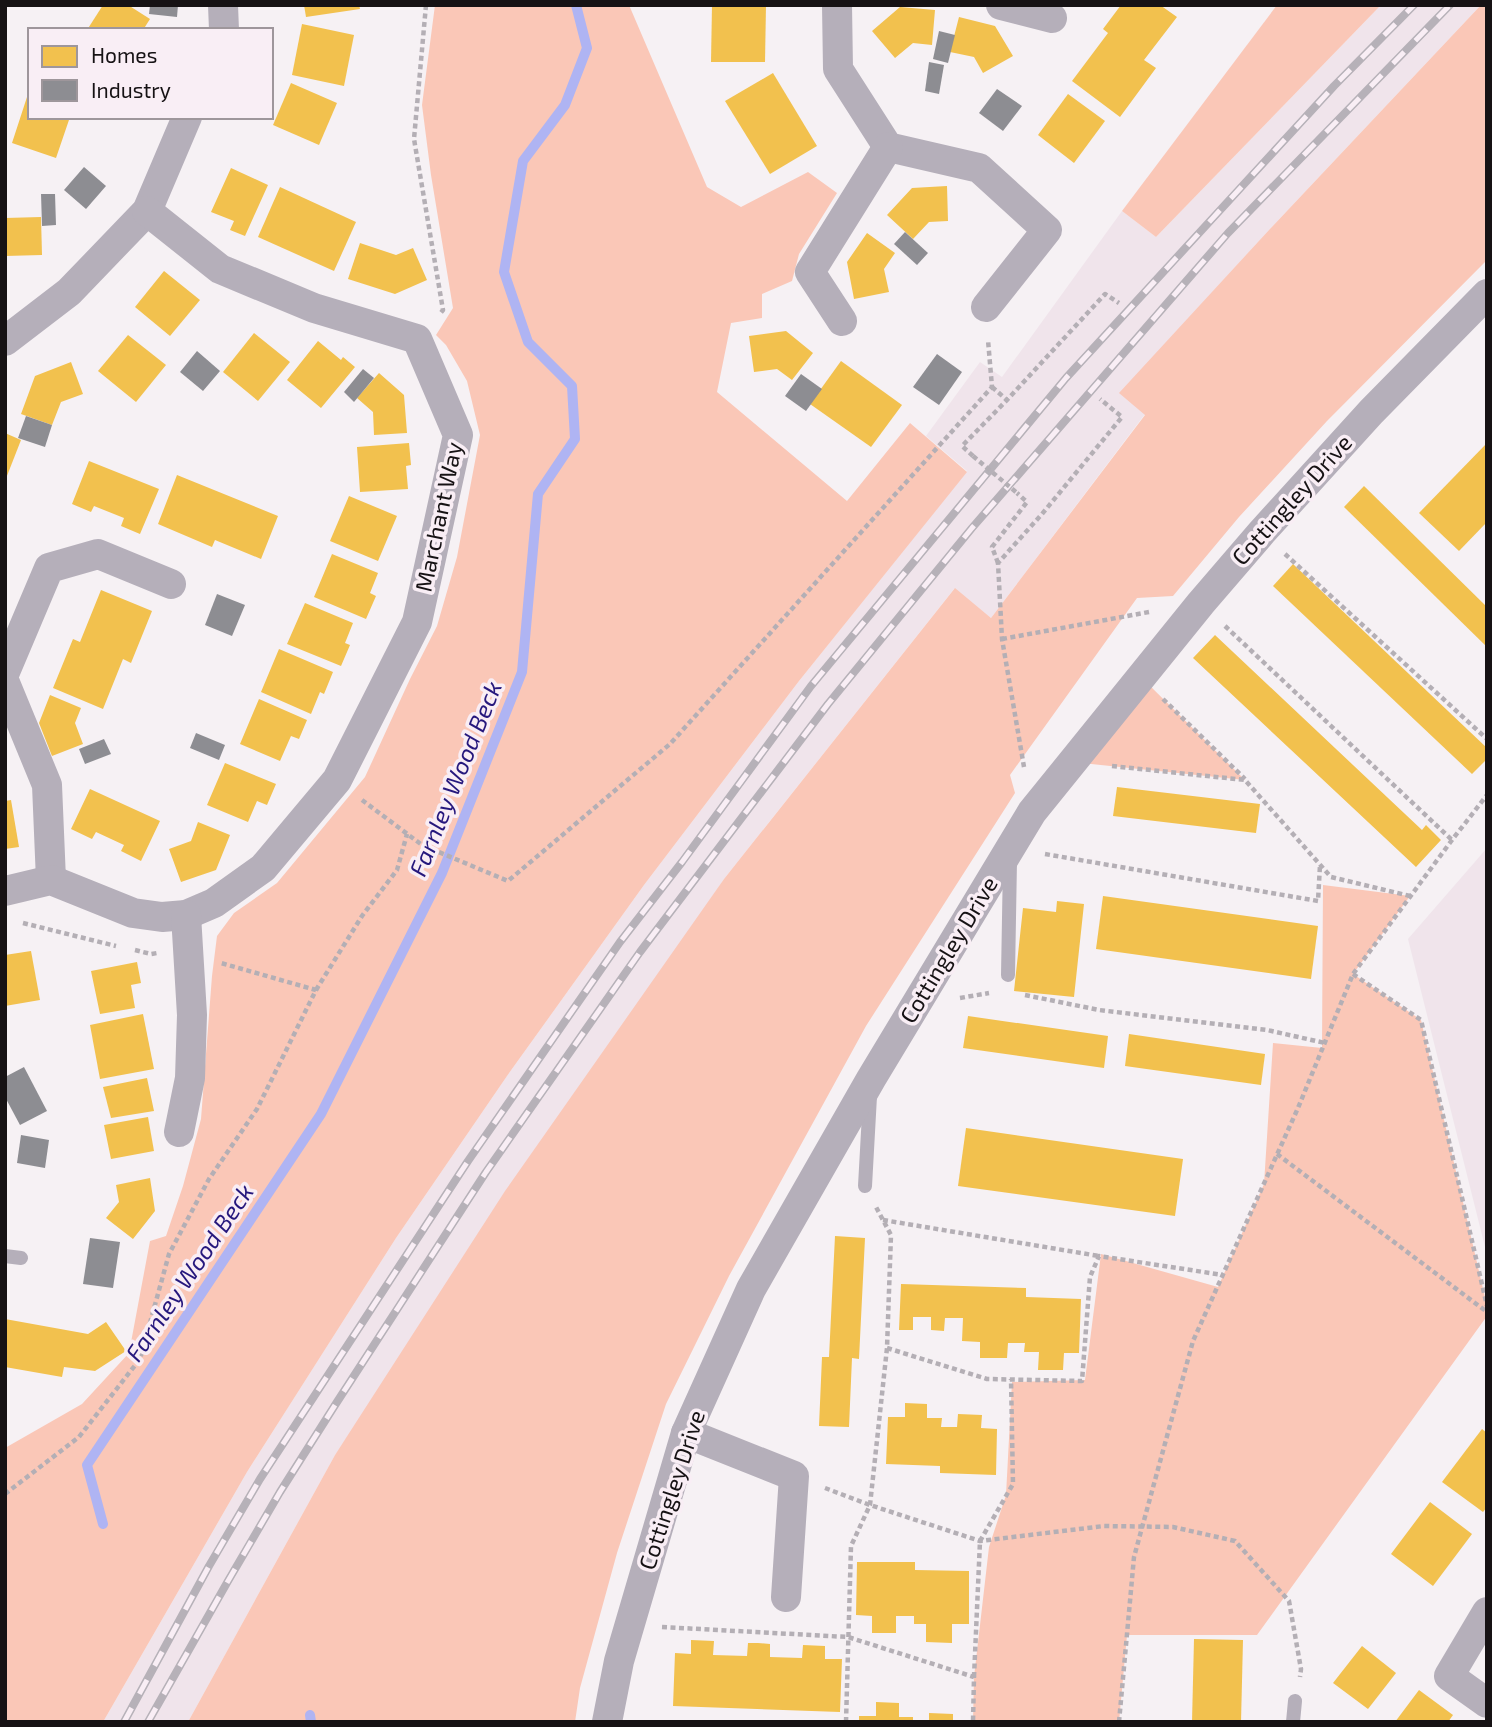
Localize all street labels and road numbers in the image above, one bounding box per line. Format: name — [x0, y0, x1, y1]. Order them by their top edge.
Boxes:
street label: Cottingley Drive — [1225, 428, 1357, 570]
street label: Marchant Way — [409, 439, 468, 594]
street label: Cottingley Drive — [893, 871, 1003, 1028]
street label: Cottingley Drive — [632, 1406, 710, 1573]

